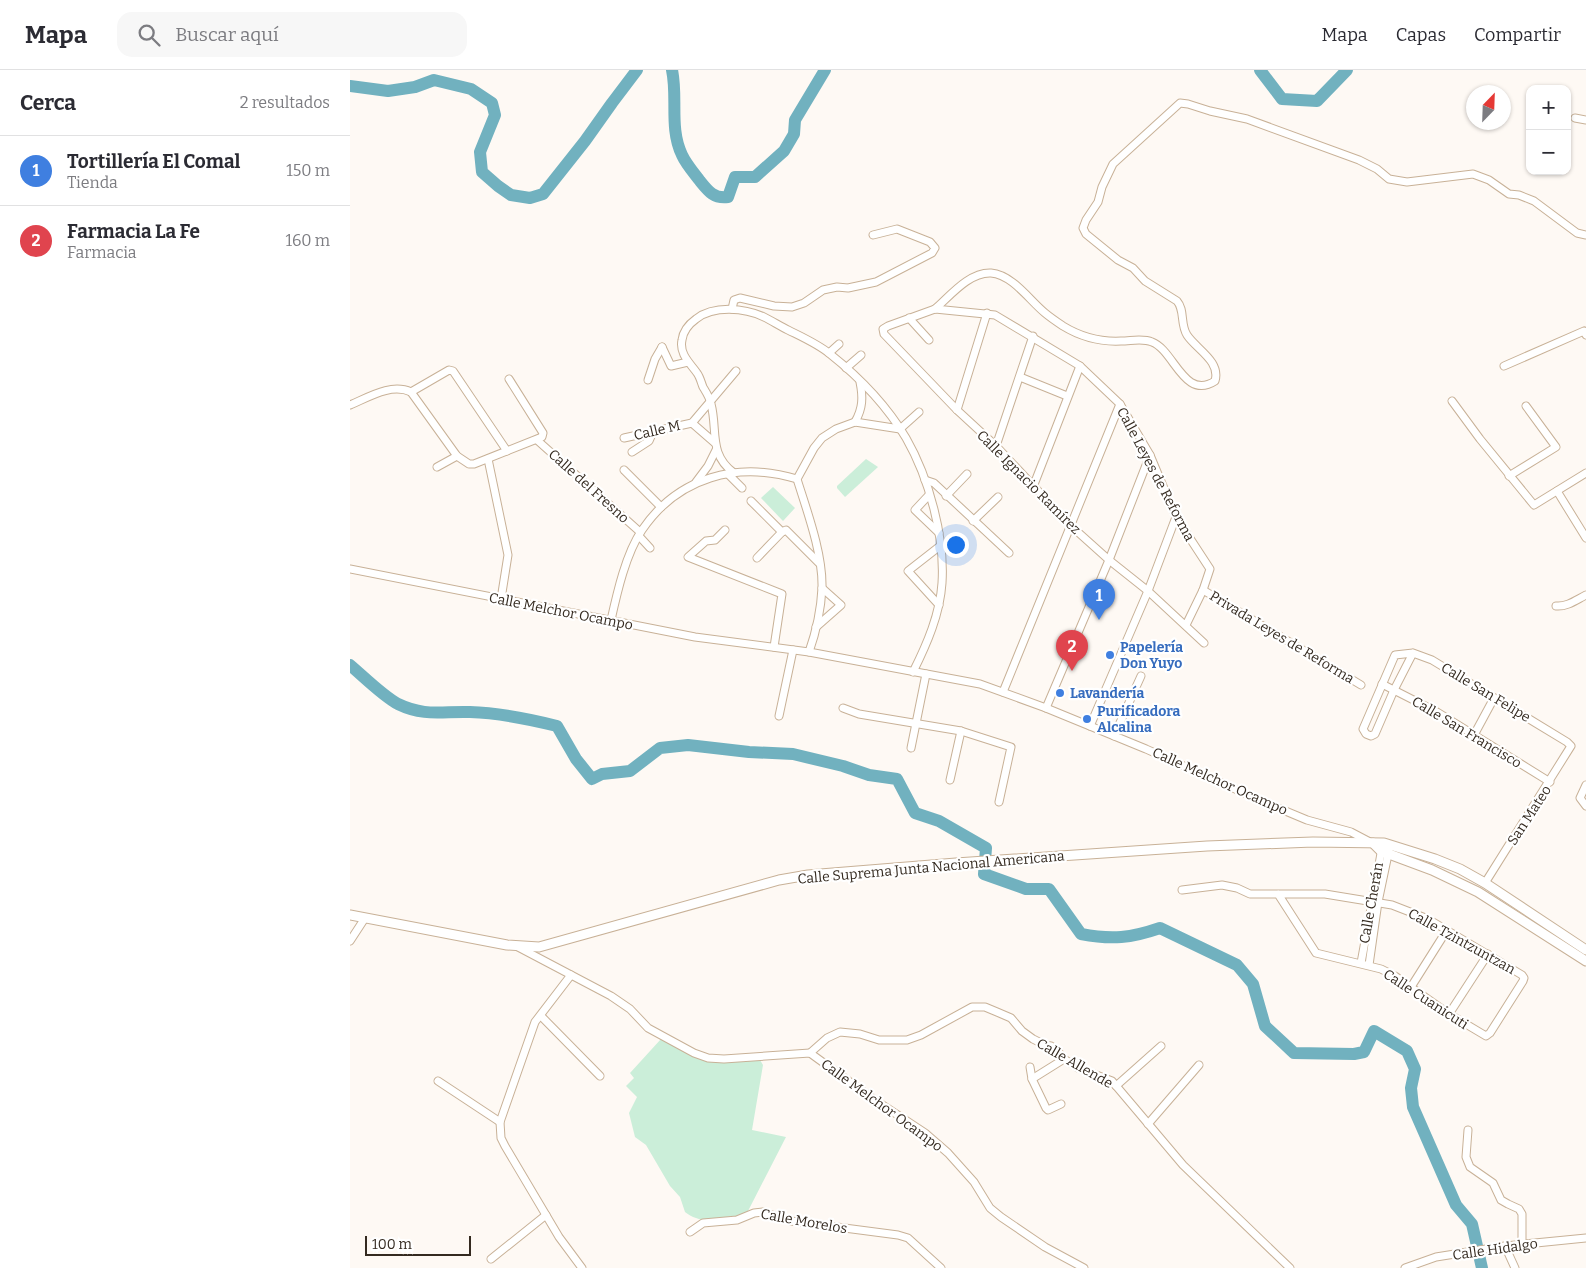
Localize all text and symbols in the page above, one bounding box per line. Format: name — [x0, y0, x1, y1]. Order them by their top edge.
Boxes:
search box — [117, 12, 467, 57]
text: Mapa — [25, 21, 87, 49]
icon: search — [135, 21, 163, 49]
text: Buscar aquí — [175, 23, 279, 46]
text: Mapa — [1322, 24, 1368, 46]
text: Capas — [1396, 24, 1446, 46]
text: Compartir — [1474, 24, 1561, 46]
north arrow — [1466, 85, 1511, 130]
map controls — [1526, 85, 1571, 175]
button: + — [1526, 85, 1571, 130]
text: Cerca — [20, 90, 76, 116]
text: 2 resultados — [240, 93, 330, 112]
button: − — [1526, 130, 1571, 175]
text: Tortillería El Comal — [67, 150, 240, 173]
text: 1 — [33, 161, 39, 180]
text: 150 m — [286, 161, 330, 180]
text: Tienda — [67, 173, 118, 192]
text: Farmacia La Fe — [67, 220, 200, 243]
text: 2 — [31, 231, 41, 250]
text: 160 m — [285, 231, 330, 250]
text: Farmacia — [67, 243, 136, 262]
street label: Calle Leyes de Reforma — [1113, 404, 1198, 544]
street label: Calle M — [632, 417, 682, 444]
street label: Calle Ignacio Ramírez — [973, 427, 1084, 538]
street label: Calle del Fresno — [545, 446, 632, 527]
your location — [943, 532, 969, 558]
pin: 1 — [1083, 579, 1115, 620]
street label: Privada Leyes de Reforma — [1206, 587, 1357, 688]
street label: Calle Melchor Ocampo — [488, 589, 634, 634]
pin: 2 — [1056, 630, 1088, 671]
place label: Papelería Don Yuyo — [1120, 639, 1183, 672]
marker: Papelería Don Yuyo — [1104, 649, 1116, 661]
street label: Calle San Felipe — [1438, 659, 1534, 726]
place label: Lavandería — [1070, 685, 1144, 702]
marker: Lavandería — [1054, 687, 1066, 699]
street label: Calle San Francisco — [1409, 693, 1525, 772]
place label: Purificadora Alcalina — [1097, 703, 1181, 736]
marker: Purificadora Alcalina — [1081, 713, 1093, 725]
street label: Calle Melchor Ocampo — [1150, 744, 1290, 819]
street label: San Mateo — [1504, 782, 1555, 848]
street label: Calle Suprema Junta Nacional Americana — [797, 847, 1066, 888]
street label: Calle Cherán — [1356, 861, 1387, 945]
street label: Calle Tzintzuntzan — [1405, 905, 1518, 978]
street label: Calle Cuanicuti — [1380, 966, 1471, 1033]
street label: Calle Allende — [1034, 1035, 1116, 1092]
street label: Calle Melchor Ocampo — [818, 1056, 946, 1155]
street label: Calle Morelos — [759, 1206, 848, 1237]
scale bar — [365, 1233, 471, 1256]
street label: Calle Hidalgo — [1451, 1235, 1539, 1264]
text: 100 m — [372, 1236, 412, 1253]

